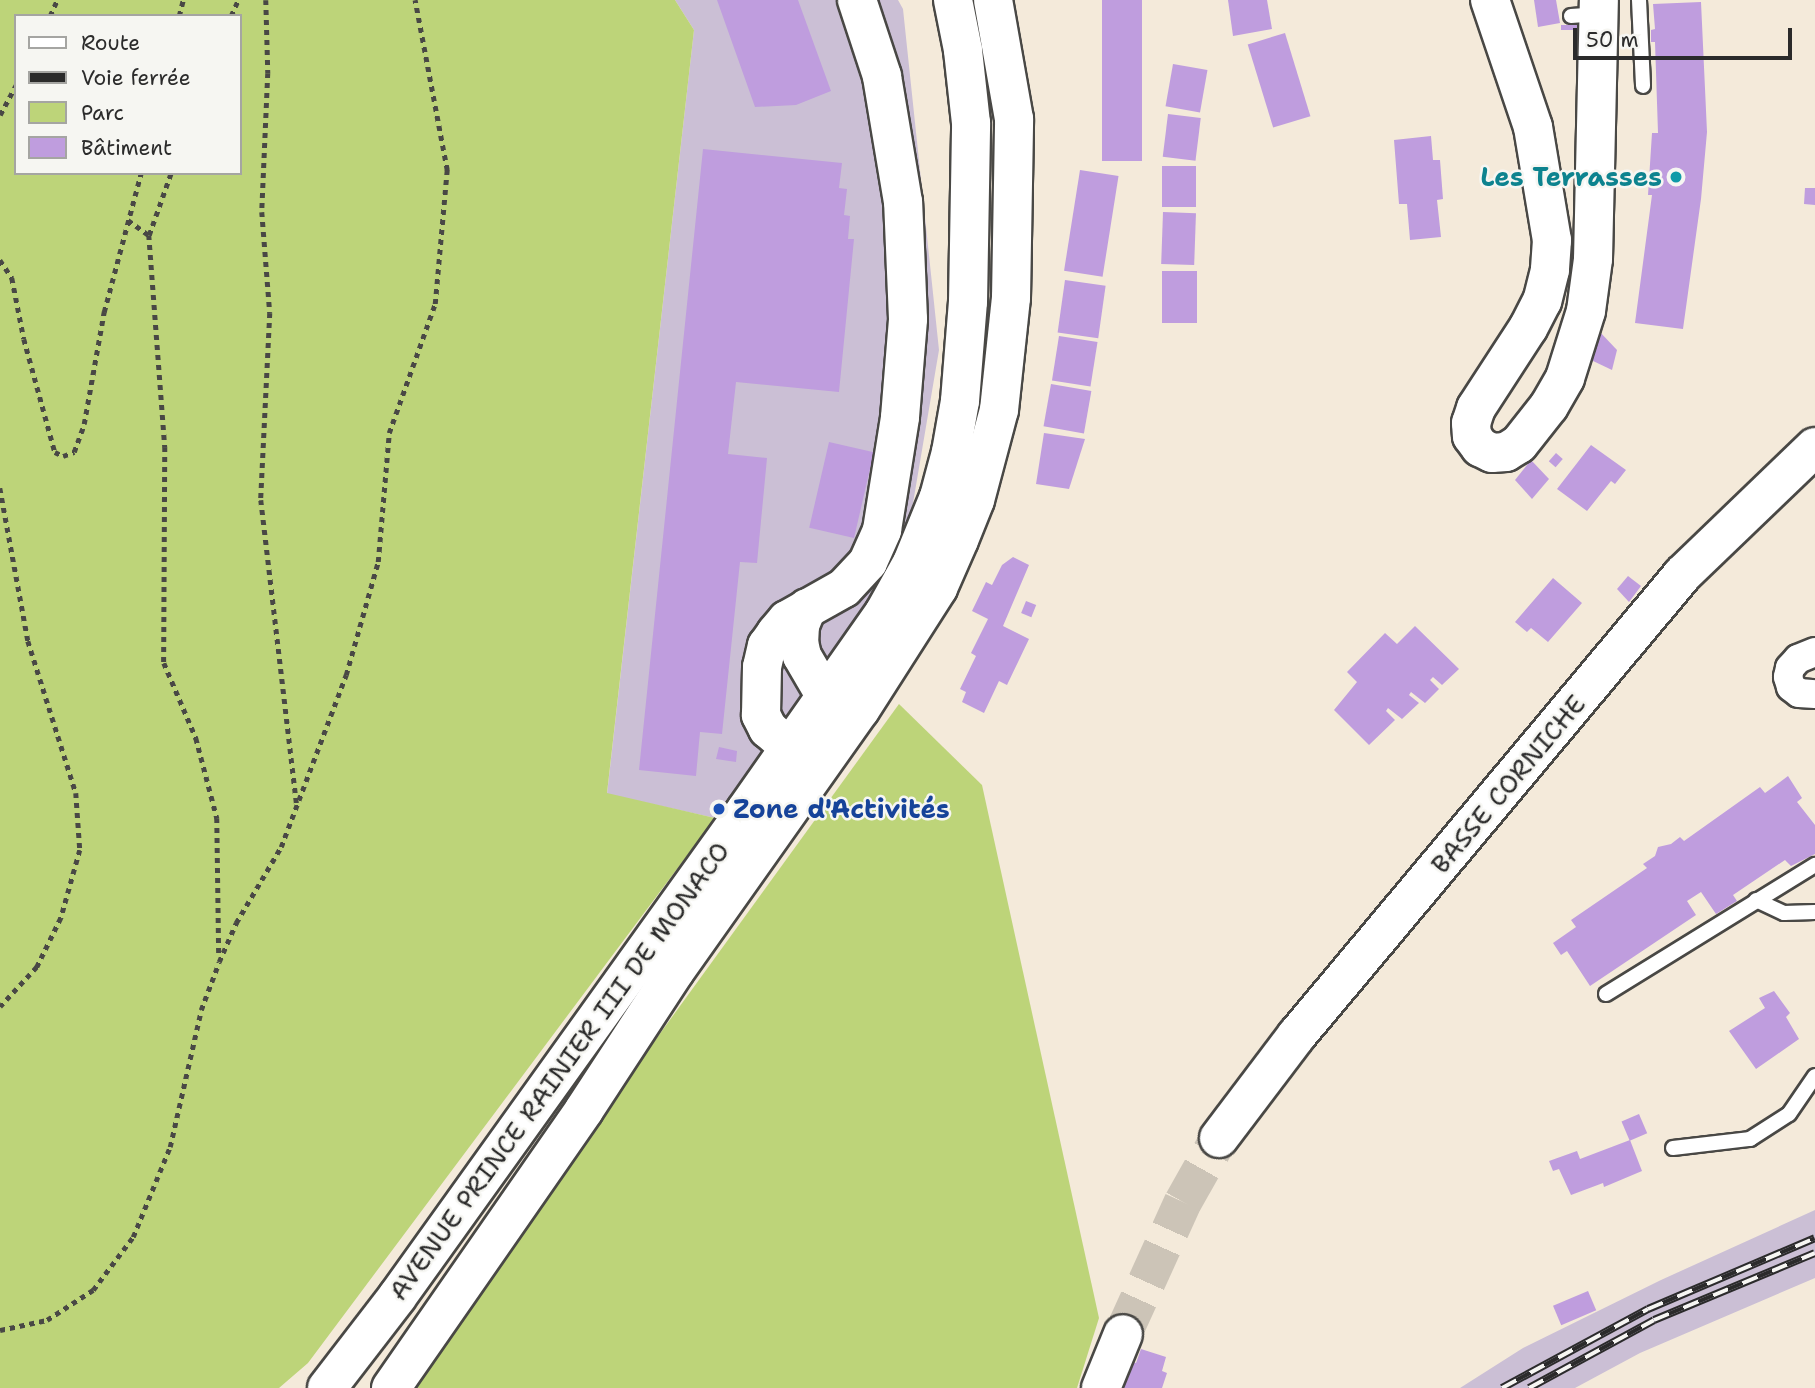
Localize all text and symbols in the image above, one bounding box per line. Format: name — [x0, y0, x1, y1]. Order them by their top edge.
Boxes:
legend — [14, 14, 242, 175]
scale bar — [1577, 14, 1796, 58]
text: 50 m — [1586, 26, 1639, 54]
text: Route — [81, 29, 140, 57]
text: Voie ferrée — [81, 64, 191, 92]
text: Parc — [81, 99, 124, 127]
text: Bâtiment — [81, 134, 172, 162]
place label: Les Terrasses — [1480, 161, 1662, 193]
marker: Les Terrasses — [1668, 169, 1684, 185]
street label: BASSE CORNICHE — [1424, 688, 1592, 880]
place label: Zone d'Activités — [733, 793, 950, 825]
marker: Zone d'Activités — [711, 801, 727, 817]
street label: AVENUE PRINCE RAINIER III DE MONACO — [382, 836, 736, 1306]

